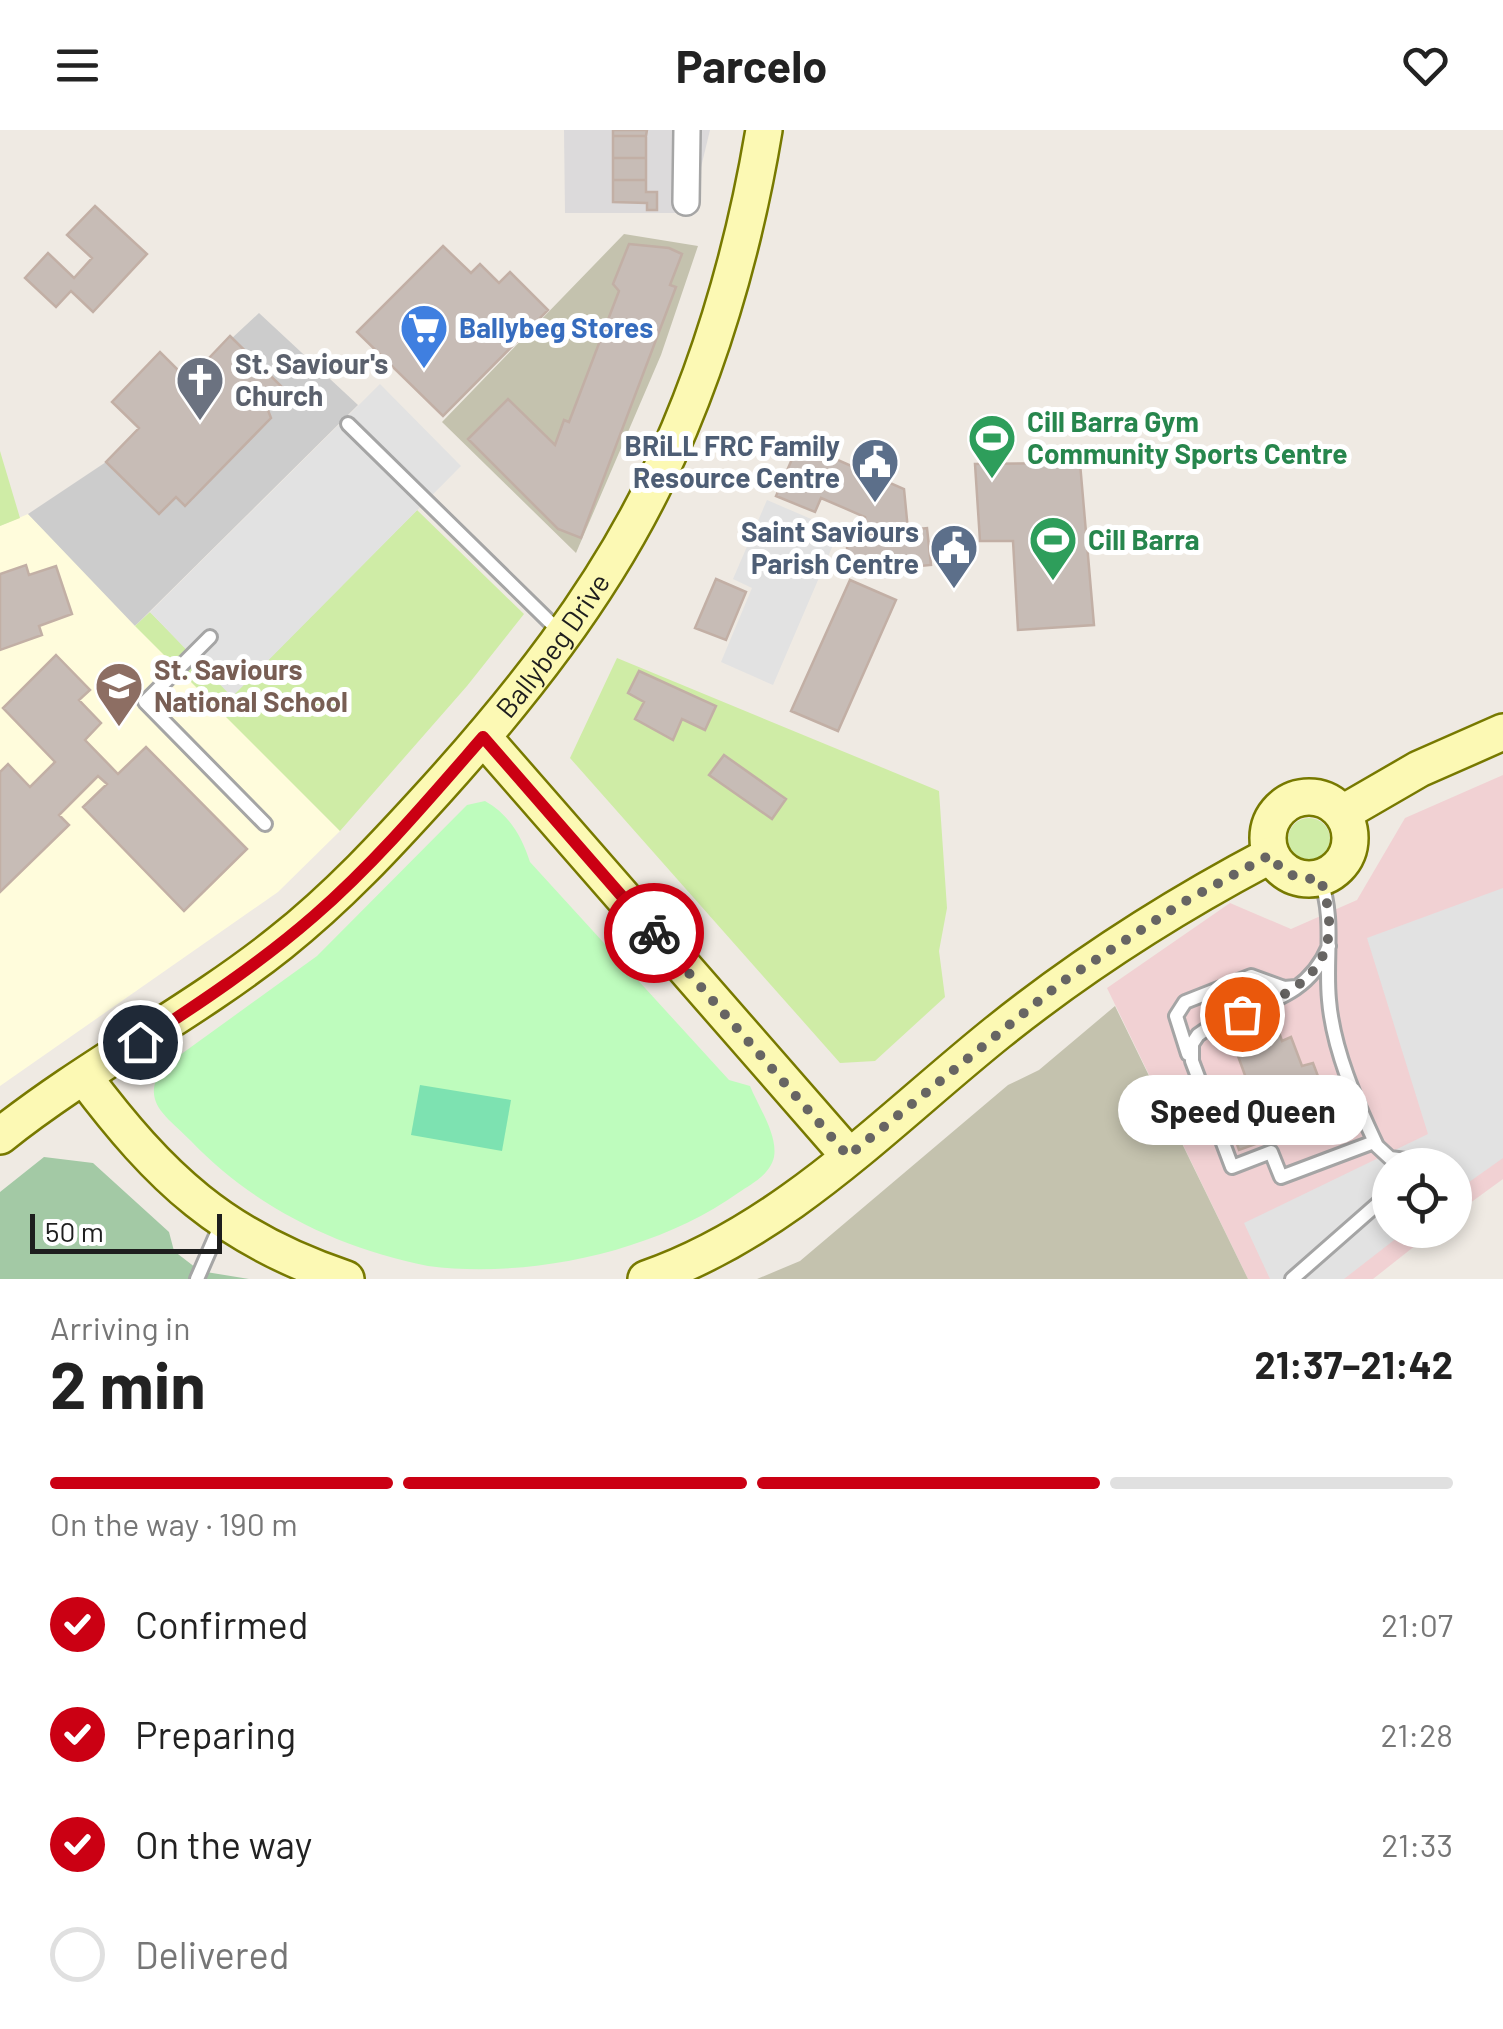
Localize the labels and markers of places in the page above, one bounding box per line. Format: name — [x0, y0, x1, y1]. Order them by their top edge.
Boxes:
supermarket icon: Ballybeg Stores — [398, 302, 450, 370]
place label: Ballybeg Stores — [459, 310, 653, 344]
place label: St. Saviour's Church — [235, 346, 388, 412]
church icon: St. Saviour's Church — [174, 354, 226, 422]
place label: Cill Barra Gym Community Sports Centre — [1027, 404, 1348, 470]
sports icon: Cill Barra Gym Community Sports Centre — [966, 412, 1018, 480]
place label: BRiLL FRC Family Resource Centre — [625, 428, 840, 494]
public building icon: BRiLL FRC Family Resource Centre — [849, 436, 901, 504]
place label: Saint Saviours Parish Centre — [741, 514, 919, 580]
sports icon: Cill Barra — [1027, 514, 1079, 582]
public building icon: Saint Saviours Parish Centre — [928, 522, 980, 590]
place label: Cill Barra — [1088, 522, 1200, 556]
place label: St. Saviours National School — [154, 652, 348, 718]
school or university icon: St. Saviours National School — [93, 660, 145, 728]
pin — [1200, 972, 1285, 1057]
pin — [98, 1000, 183, 1085]
callout: Speed Queen — [1117, 1074, 1367, 1144]

